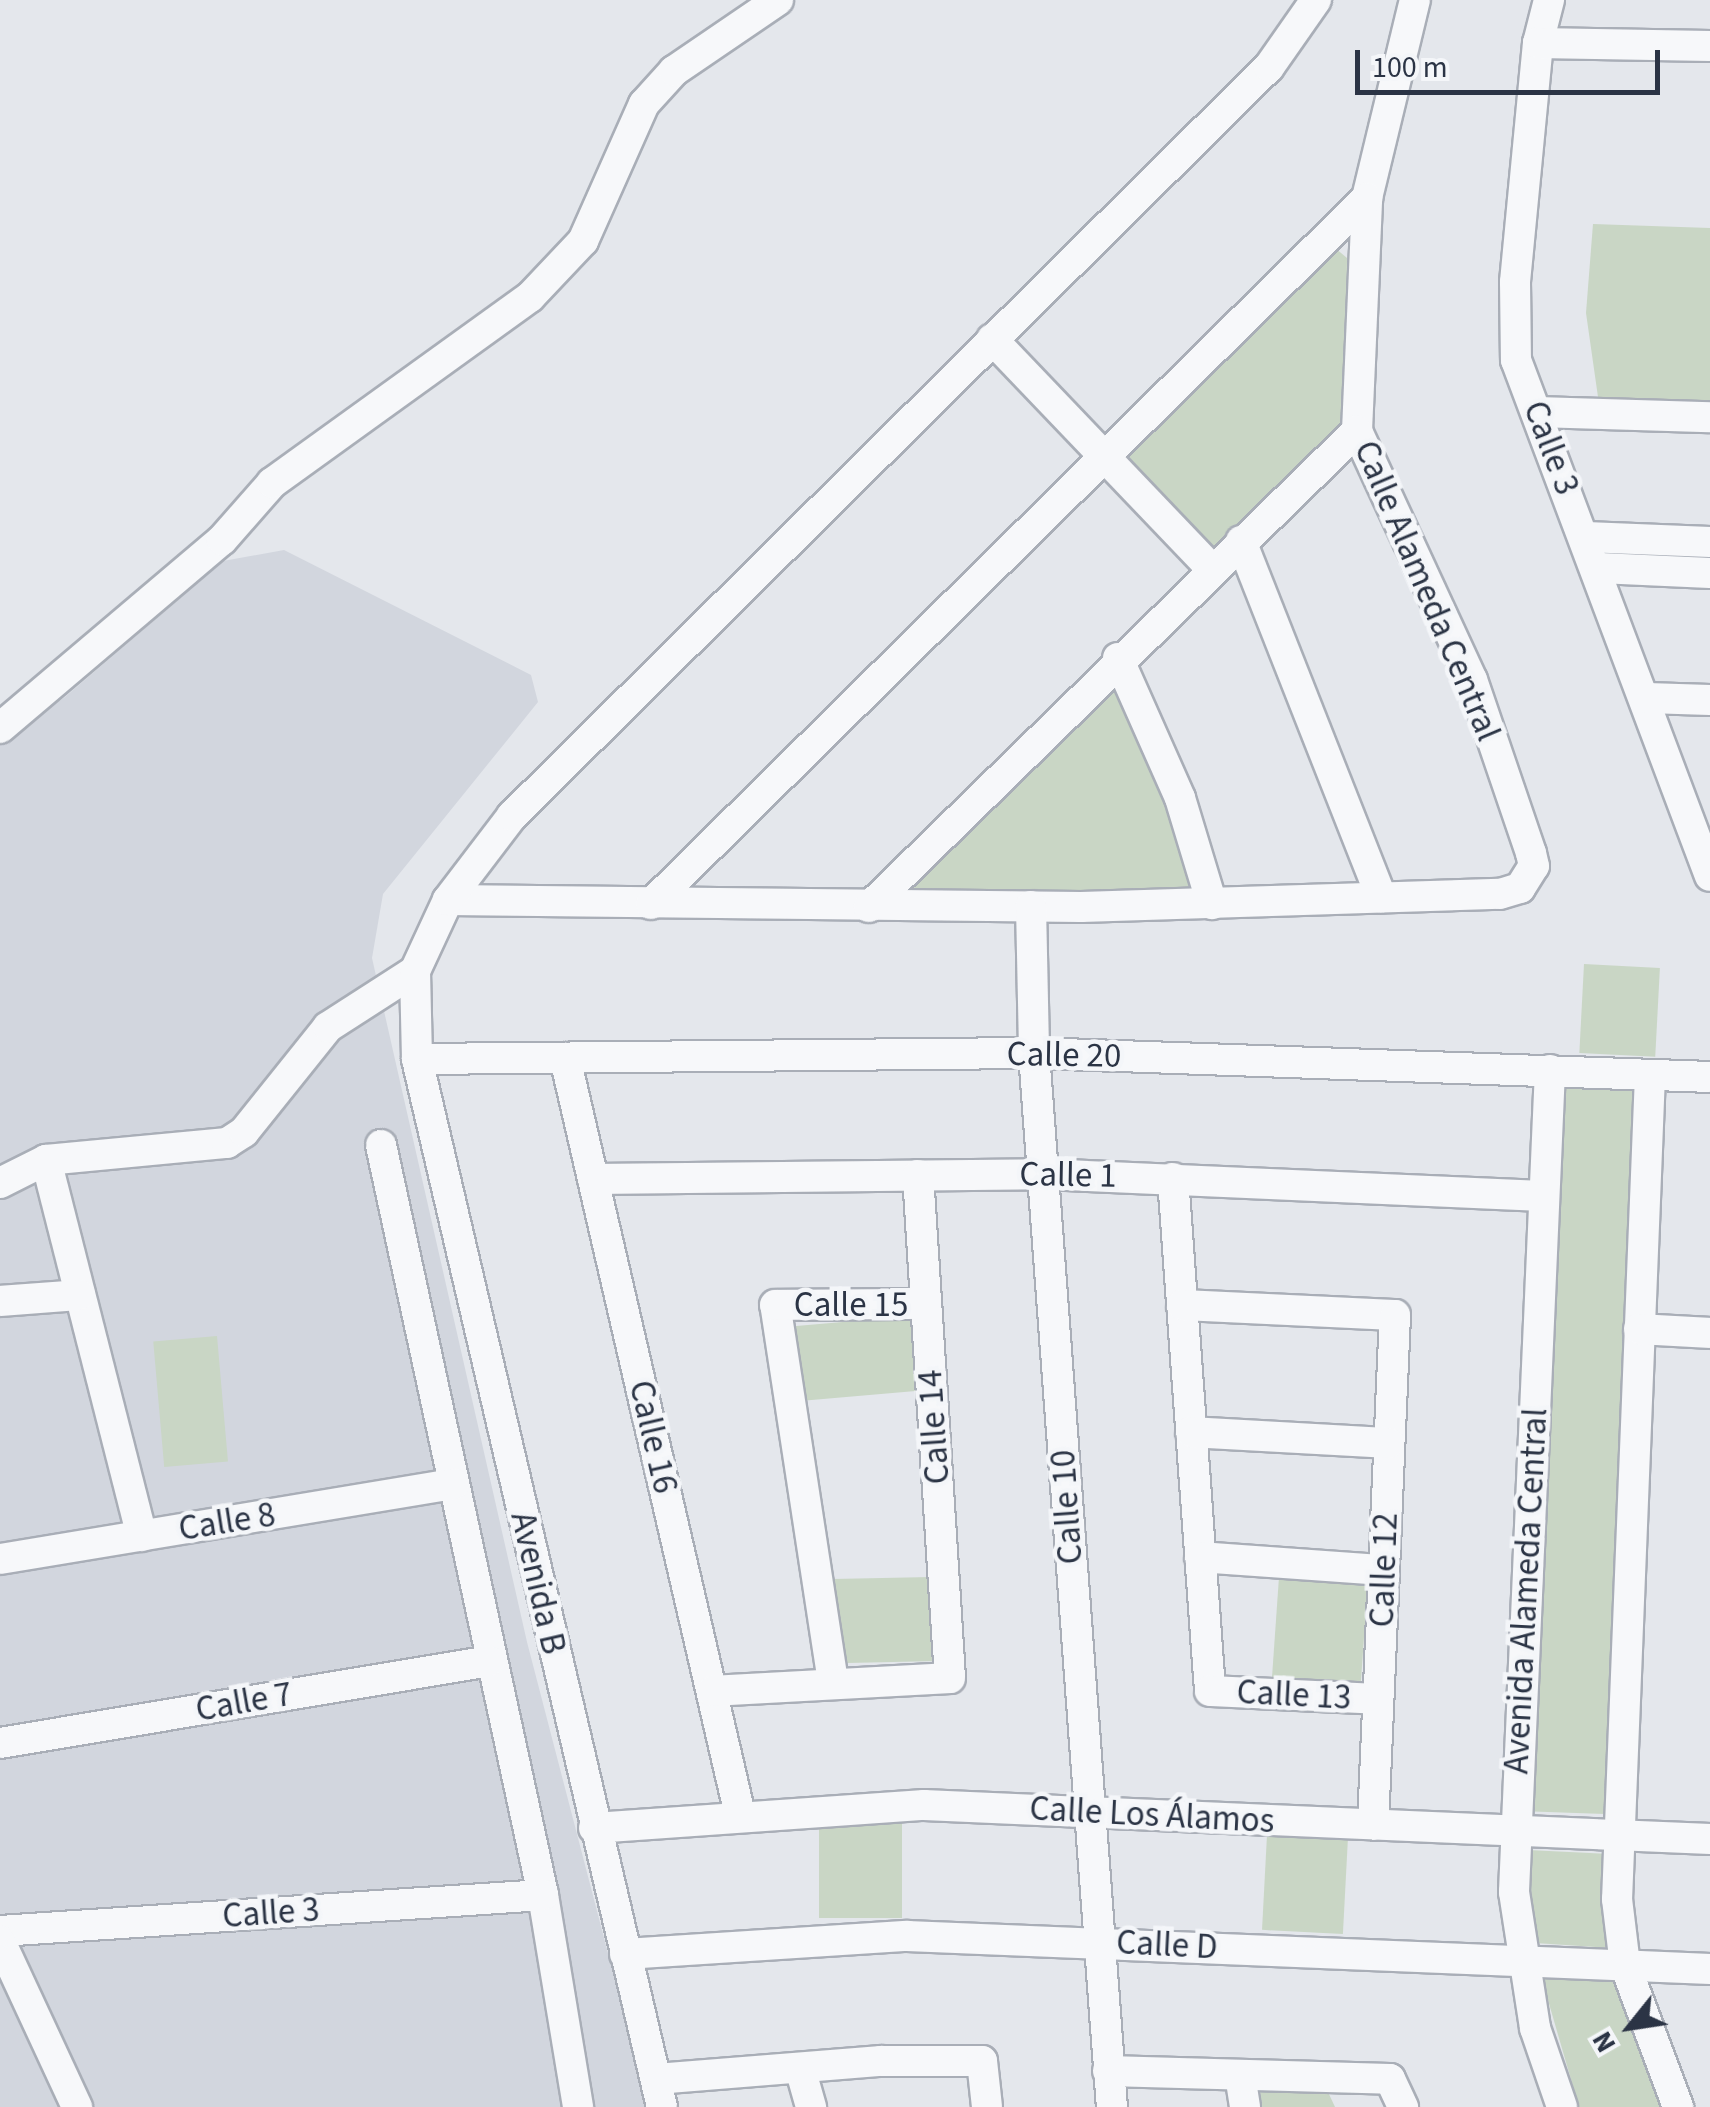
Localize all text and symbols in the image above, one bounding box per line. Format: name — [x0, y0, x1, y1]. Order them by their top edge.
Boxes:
scale bar — [1360, 30, 1665, 92]
text: 100 m — [1372, 46, 1448, 89]
street label: Calle 3 — [1514, 395, 1588, 501]
street label: Calle Alameda Central — [1345, 435, 1509, 747]
street label: Calle 20 — [1006, 1033, 1122, 1077]
street label: Calle 1 — [1019, 1153, 1117, 1197]
street label: Calle 15 — [794, 1284, 908, 1326]
street label: Calle 14 — [909, 1368, 959, 1486]
street label: Calle 16 — [620, 1376, 686, 1498]
street label: Avenida Alameda Central — [1495, 1407, 1557, 1775]
street label: Calle 10 — [1042, 1448, 1092, 1566]
street label: Calle 8 — [176, 1494, 278, 1550]
street label: Avenida B — [501, 1508, 575, 1658]
street label: Calle 12 — [1361, 1512, 1407, 1628]
street label: Calle 13 — [1236, 1671, 1352, 1719]
street label: Calle 7 — [192, 1673, 296, 1731]
street label: Calle Los Álamos — [1028, 1788, 1276, 1842]
street label: Calle 3 — [221, 1889, 321, 1937]
street label: Calle D — [1115, 1921, 1219, 1969]
north arrow — [1580, 1977, 1680, 2077]
text: N — [1582, 2024, 1626, 2060]

